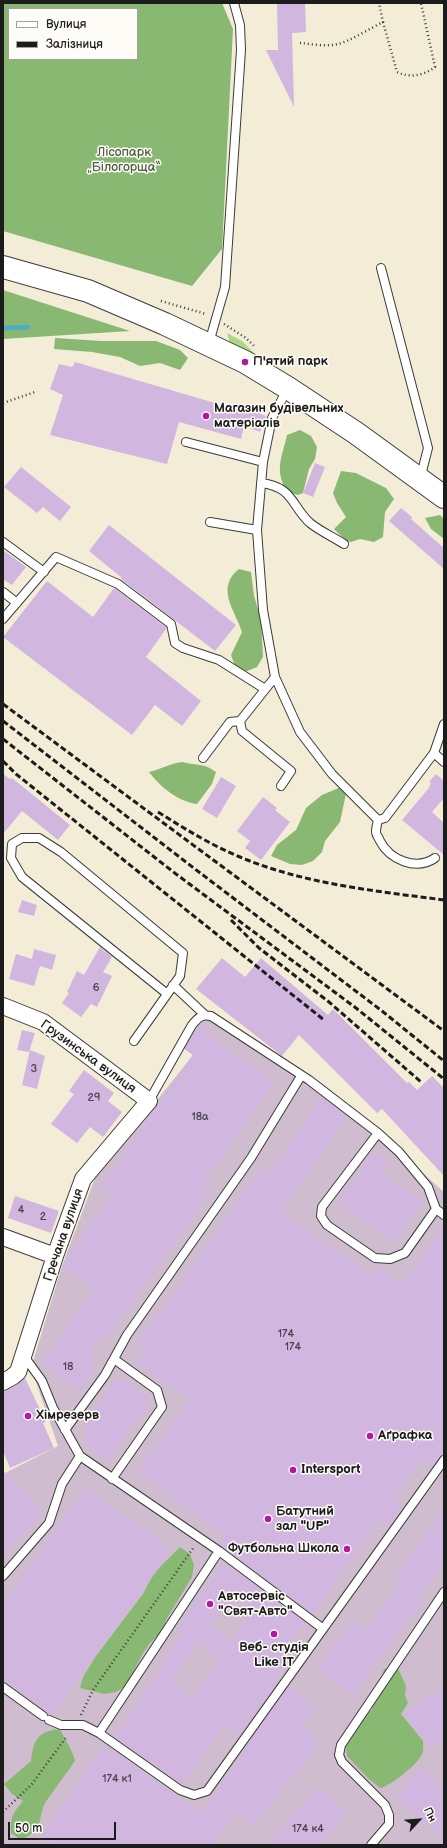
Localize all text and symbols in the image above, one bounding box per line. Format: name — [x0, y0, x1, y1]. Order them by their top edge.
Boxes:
legend — [8, 8, 138, 60]
text: Вулиця — [46, 17, 86, 32]
text: Залізниця — [46, 37, 103, 52]
park label: Лісопарк „Білогорща“ — [87, 145, 161, 176]
place label: П'ятий парк — [253, 354, 328, 370]
marker: П'ятий парк — [240, 357, 250, 367]
place label: Магазин будівельних матеріалів — [214, 401, 343, 432]
marker: Магазин будівельних матеріалів — [201, 411, 211, 421]
house number: 6 — [93, 981, 99, 995]
street label: Грузинська вулиця — [37, 1017, 139, 1097]
house number: 3 — [31, 1062, 37, 1076]
house number: 29 — [88, 1091, 100, 1105]
house number: 18а — [191, 1110, 209, 1124]
street label: Гречана вулиця — [41, 1187, 87, 1283]
house number: 4 — [18, 1203, 24, 1217]
house number: 2 — [40, 1210, 46, 1224]
house number: 174 — [278, 1327, 294, 1341]
house number: 174 — [285, 1340, 301, 1354]
house number: 18 — [63, 1360, 73, 1374]
place label: Хімрезерв — [36, 1408, 99, 1424]
marker: Хімрезерв — [23, 1411, 33, 1421]
place label: Аґрафка — [378, 1428, 432, 1444]
marker: Аґрафка — [365, 1431, 375, 1441]
place label: Intersport — [301, 1462, 361, 1478]
marker: Intersport — [288, 1465, 298, 1475]
place label: Батутний зал "UP" — [276, 1504, 334, 1535]
marker: Батутний зал "UP" — [263, 1514, 273, 1524]
place label: Футбольна Школа — [228, 1541, 339, 1557]
marker: Футбольна Школа — [342, 1544, 352, 1554]
place label: Автосервіс "Свят-Авто" — [218, 1589, 293, 1620]
marker: Автосервіс "Свят-Авто" — [205, 1599, 215, 1609]
marker: Веб- студія Like IT — [269, 1629, 279, 1639]
place label: Веб- студія Like IT — [239, 1640, 309, 1671]
house number: 174 к1 — [102, 1772, 132, 1786]
north arrow — [399, 1800, 439, 1840]
text: Пн — [421, 1805, 439, 1824]
scale bar — [10, 1814, 118, 1840]
text: 50 m — [15, 1821, 42, 1836]
house number: 174 к4 — [292, 1822, 324, 1836]

